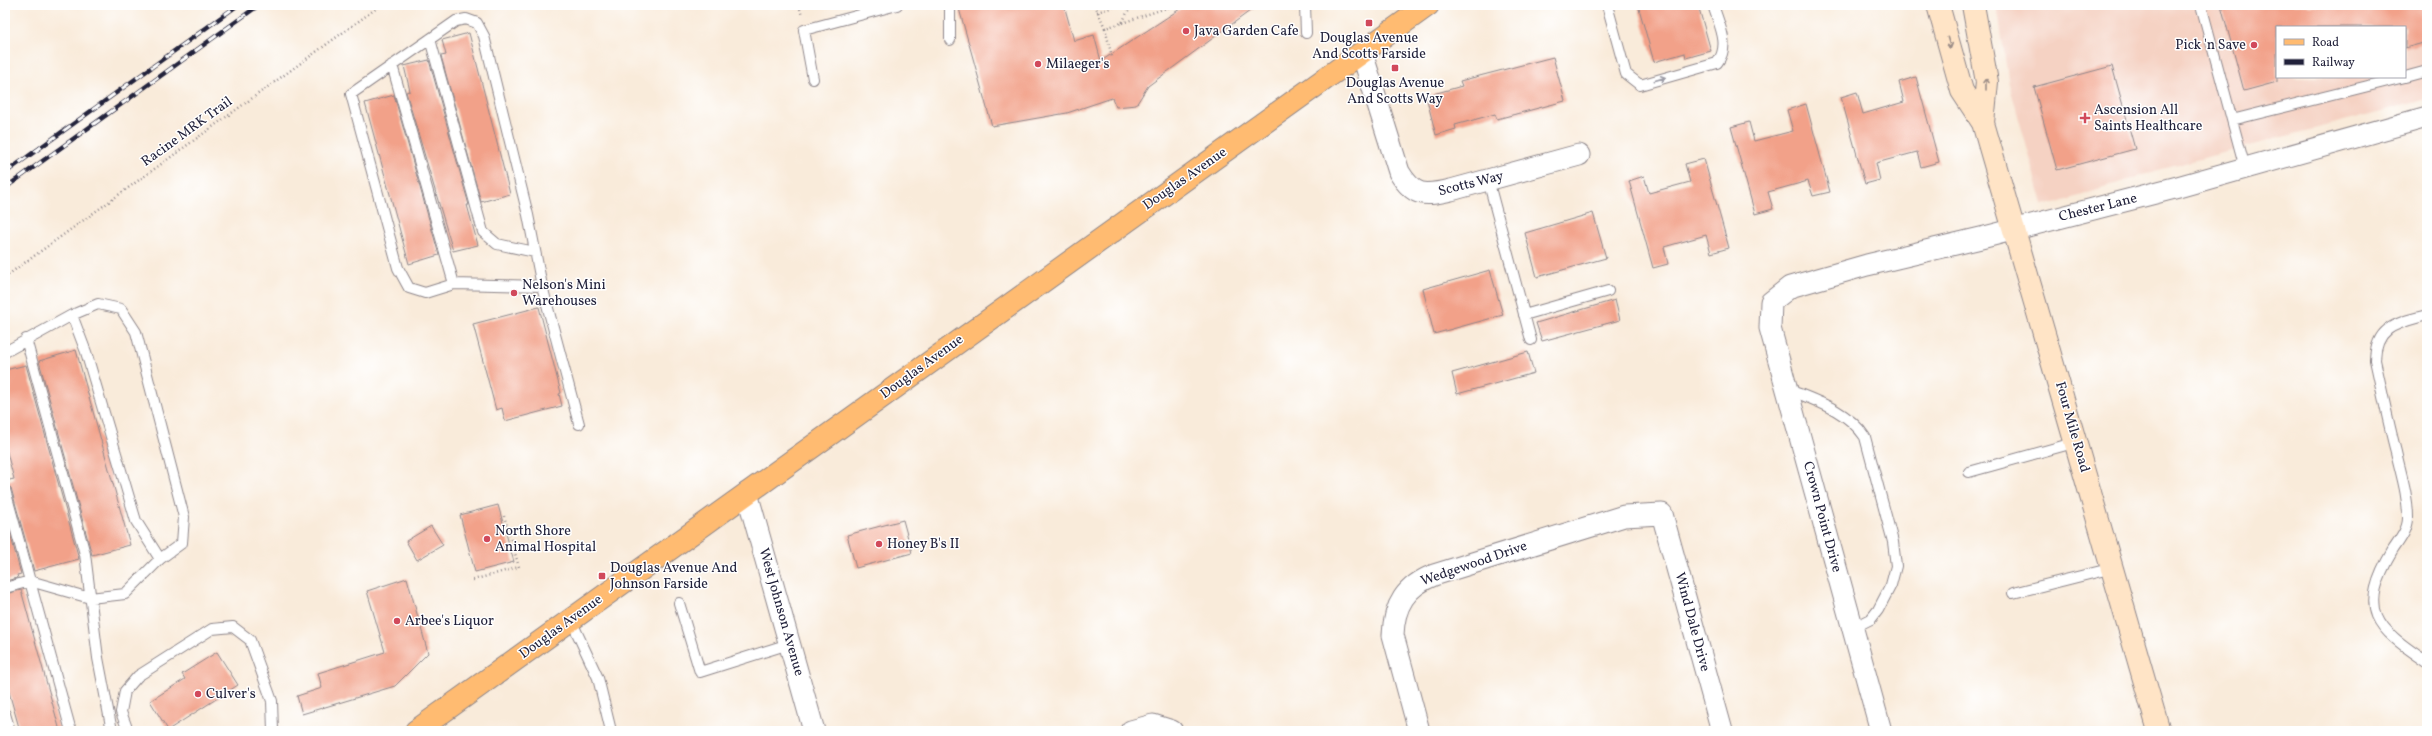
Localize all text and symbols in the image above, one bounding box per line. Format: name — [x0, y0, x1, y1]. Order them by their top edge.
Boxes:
marker: Douglas Avenue And Scotts Farside — [1364, 18, 1374, 28]
place label: Java Garden Cafe — [1194, 22, 1299, 41]
marker: Java Garden Cafe — [1181, 26, 1191, 36]
legend — [2276, 26, 2406, 78]
place label: Douglas Avenue And Scotts Farside — [1312, 29, 1426, 64]
text: Road — [2312, 35, 2339, 51]
one-way arrow — [1946, 36, 1953, 49]
place label: Pick 'n Save — [2175, 36, 2246, 55]
marker: Pick 'n Save — [2249, 40, 2259, 50]
place label: Milaeger's — [1046, 55, 1109, 74]
text: Railway — [2312, 55, 2355, 71]
marker: Milaeger's — [1033, 59, 1043, 69]
marker: Douglas Avenue And Scotts Way — [1390, 63, 1400, 73]
place label: Douglas Avenue And Scotts Way — [1346, 74, 1445, 109]
one-way arrow — [1653, 75, 1666, 82]
one-way arrow — [1982, 78, 1990, 91]
street label: Racine MRK Trail — [138, 93, 236, 171]
place label: Ascension All Saints Healthcare — [2094, 101, 2203, 136]
marker: Ascension All Saints Healthcare — [2079, 112, 2091, 124]
street label: Douglas Avenue — [1139, 143, 1231, 215]
street label: Scotts Way — [1436, 167, 1506, 201]
street label: Chester Lane — [2057, 189, 2139, 227]
place label: Nelson's Mini Warehouses — [522, 276, 606, 311]
marker: Nelson's Mini Warehouses — [509, 288, 519, 298]
street label: Douglas Avenue — [877, 330, 968, 404]
street label: Four Mile Road — [2050, 379, 2094, 475]
street label: Crown Point Drive — [1798, 459, 1846, 575]
place label: North Shore Animal Hospital — [495, 522, 596, 557]
marker: North Shore Animal Hospital — [482, 534, 492, 544]
place label: Honey B's II — [887, 535, 960, 554]
street label: Wedgewood Drive — [1418, 537, 1530, 591]
marker: Honey B's II — [874, 539, 884, 549]
street label: West Johnson Avenue — [754, 546, 808, 679]
place label: Douglas Avenue And Johnson Farside — [610, 559, 737, 594]
street label: Wind Dale Drive — [1670, 570, 1714, 674]
marker: Douglas Avenue And Johnson Farside — [597, 571, 607, 581]
street label: Douglas Avenue — [516, 590, 607, 664]
place label: Arbee's Liquor — [405, 612, 494, 631]
marker: Arbee's Liquor — [392, 616, 402, 626]
place label: Culver's — [206, 685, 256, 704]
marker: Culver's — [193, 689, 203, 699]

